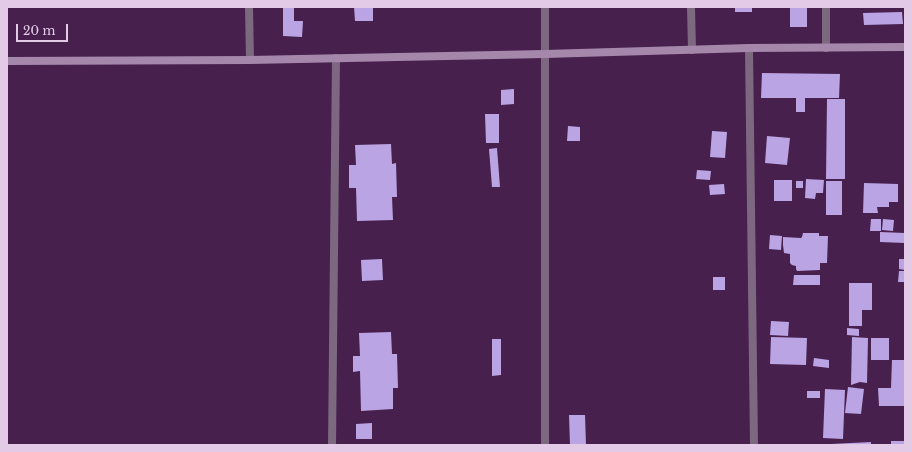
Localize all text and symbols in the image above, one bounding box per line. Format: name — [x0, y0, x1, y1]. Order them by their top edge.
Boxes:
scale bar — [18, 16, 70, 42]
text: 20 m — [23, 23, 55, 38]

